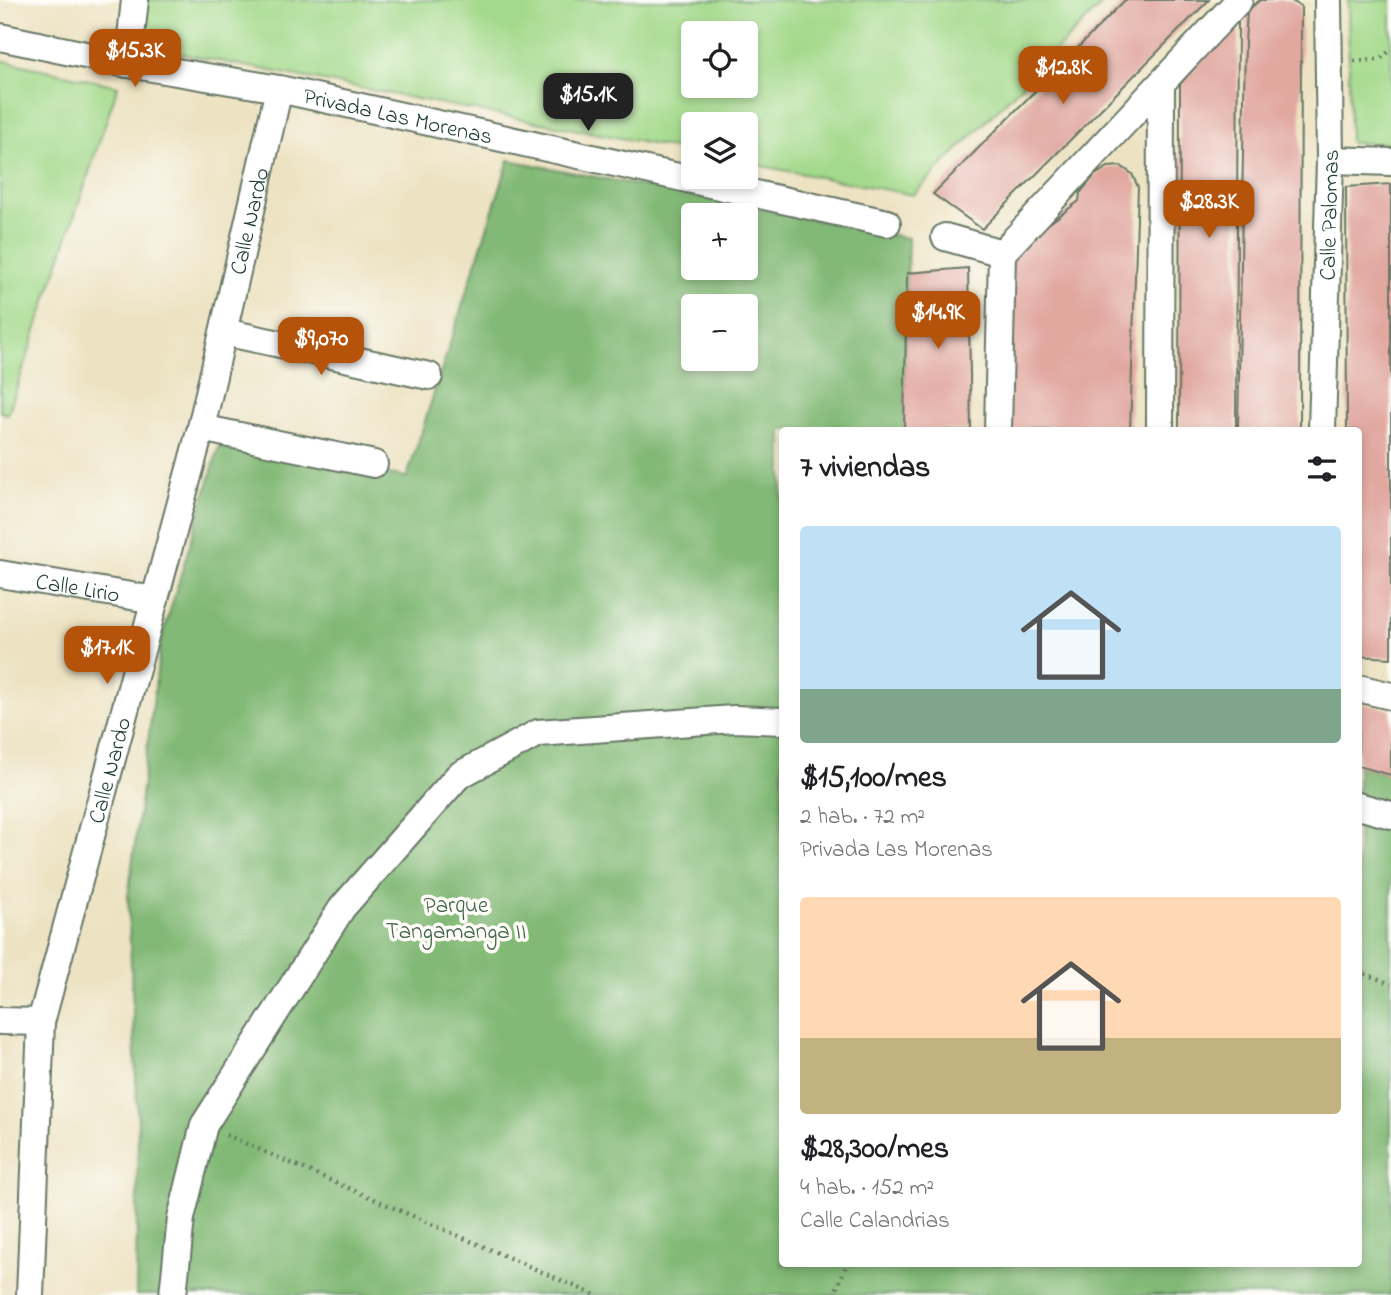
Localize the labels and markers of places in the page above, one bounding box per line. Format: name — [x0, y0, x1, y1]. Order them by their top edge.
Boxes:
pin: $15.3K — [78, 29, 192, 89]
pin: $12.8K — [1006, 46, 1120, 106]
pin: $15.1K — [531, 74, 645, 133]
pin: $28.3K — [1152, 180, 1266, 240]
pin: $14.9K — [881, 292, 995, 351]
pin: $9,070 — [264, 318, 378, 377]
pin: $17.1K — [50, 626, 164, 686]

